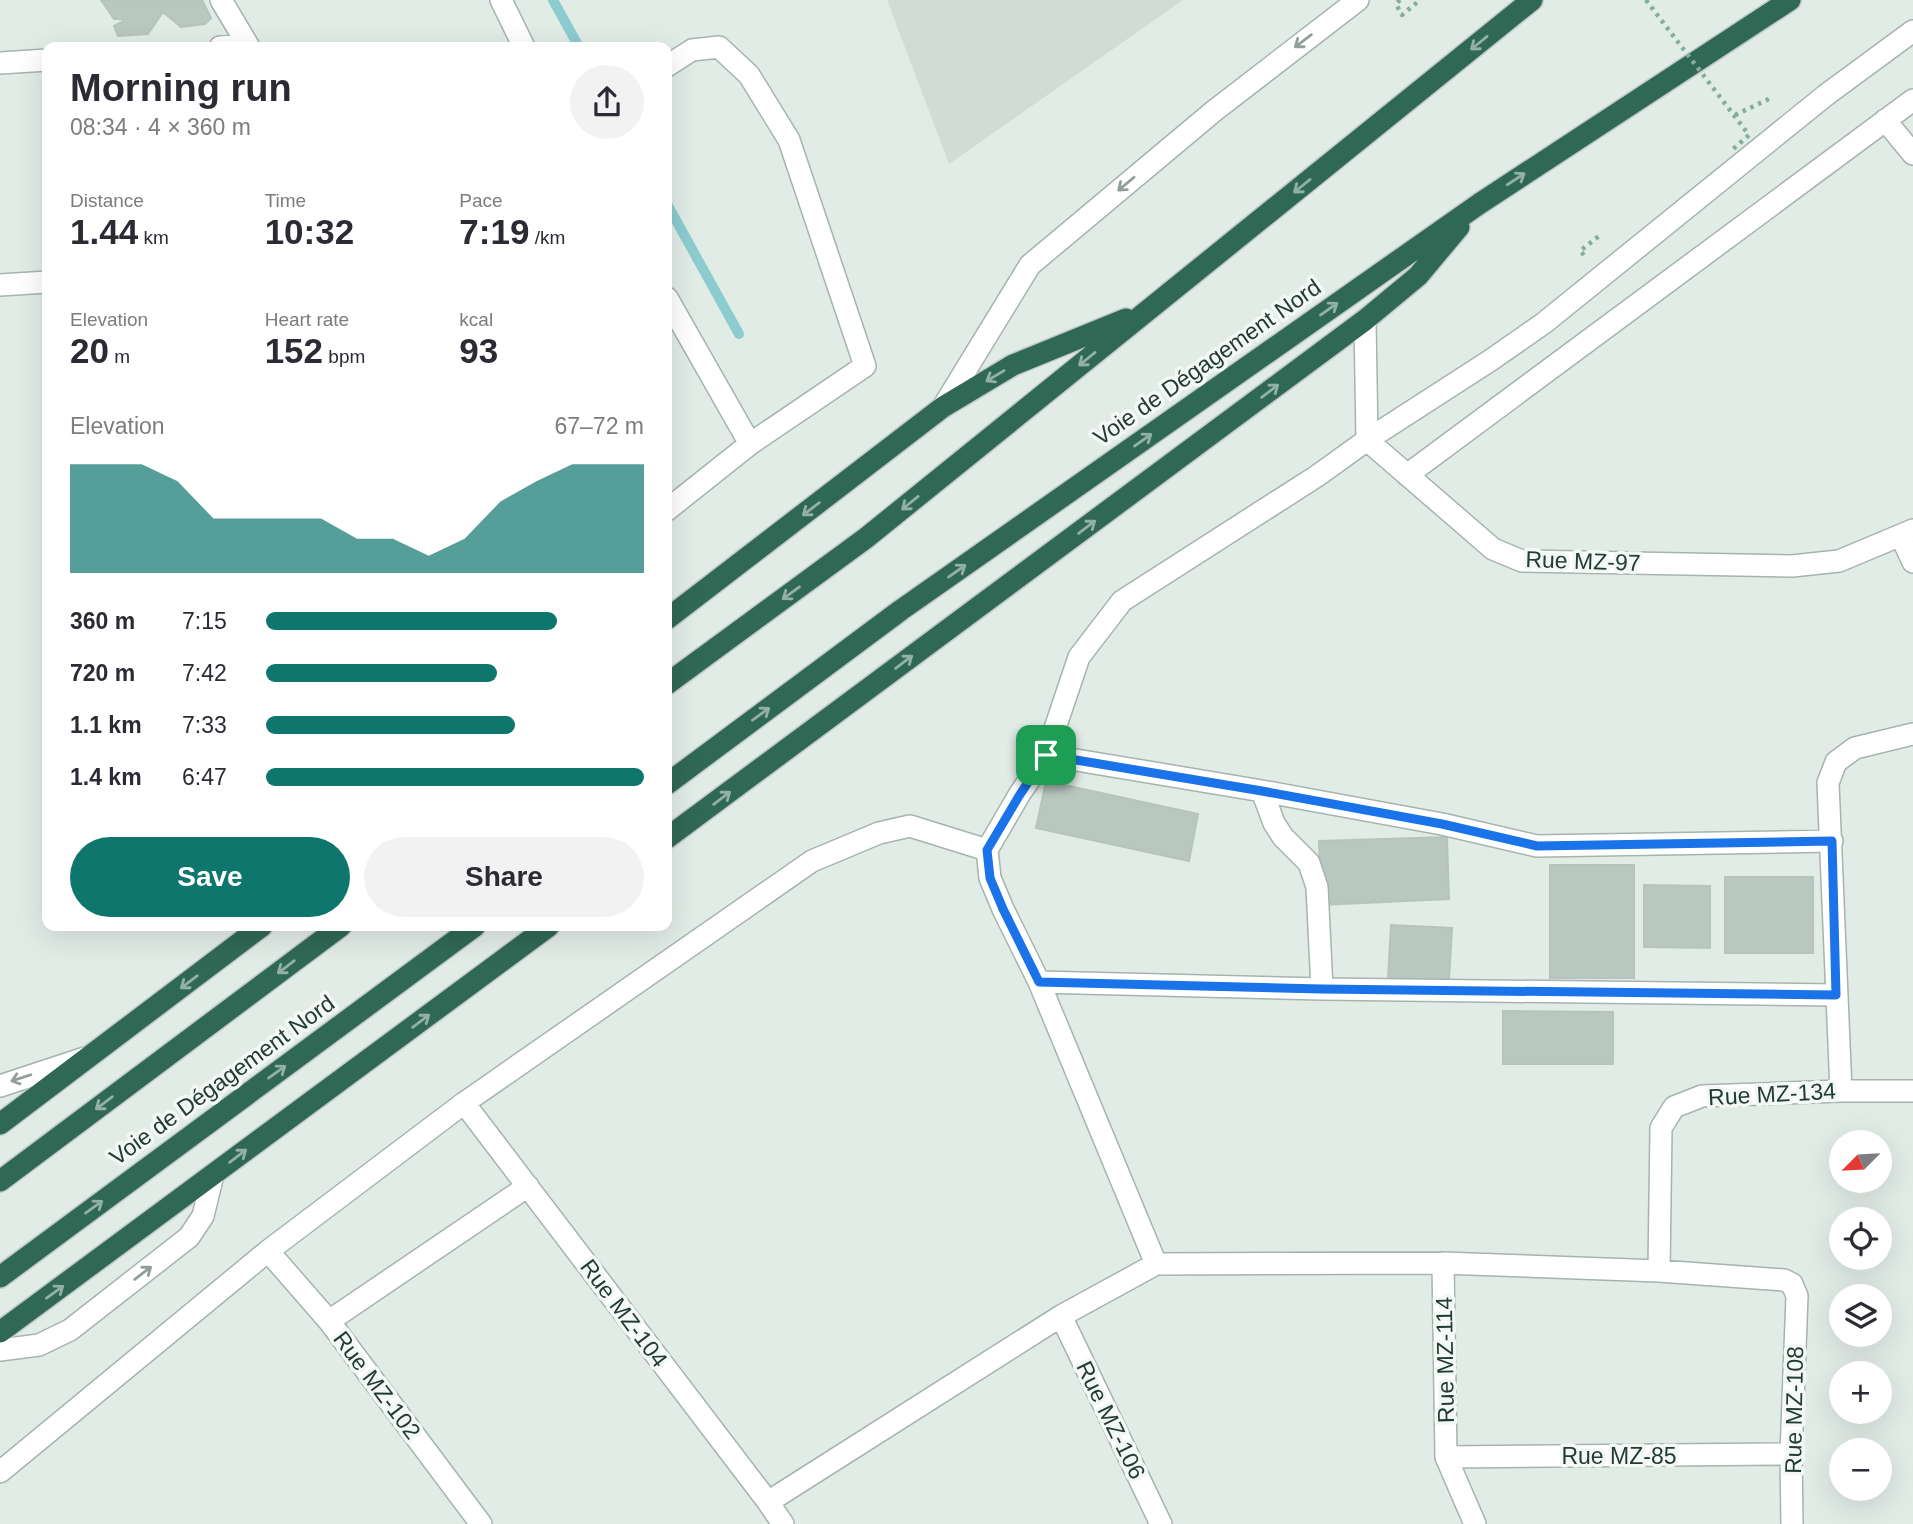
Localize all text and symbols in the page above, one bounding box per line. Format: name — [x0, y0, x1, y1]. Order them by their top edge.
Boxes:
one-way arrow — [1294, 33, 1313, 48]
one-way arrow — [1470, 35, 1488, 51]
button: share — [570, 65, 644, 139]
text: Morning run — [70, 67, 292, 109]
text: 08:34 · 4 × 360 m — [70, 114, 251, 140]
one-way arrow — [1505, 172, 1525, 186]
one-way arrow — [1118, 176, 1136, 191]
one-way arrow — [1293, 178, 1311, 193]
text: Distance — [70, 190, 144, 211]
text: Time — [265, 190, 306, 211]
text: Pace — [459, 190, 503, 211]
text: 1.44 — [70, 212, 138, 251]
text: 10:32 — [265, 212, 354, 251]
text: 7:19 — [459, 212, 529, 251]
text: km — [138, 227, 169, 248]
text: /km — [529, 227, 565, 248]
street label: Voie de Dégagement Nord — [1089, 274, 1325, 450]
one-way arrow — [1319, 302, 1338, 316]
text: Elevation — [70, 309, 148, 330]
text: Heart rate — [265, 309, 349, 330]
text: kcal — [459, 309, 493, 330]
text: 20 — [70, 331, 109, 370]
text: 152 — [265, 331, 323, 370]
text: 93 — [459, 331, 498, 370]
text: m — [109, 346, 130, 367]
text: bpm — [323, 346, 365, 367]
one-way arrow — [1078, 352, 1096, 367]
one-way arrow — [986, 369, 1006, 383]
one-way arrow — [1260, 384, 1279, 398]
text: Elevation — [70, 413, 165, 439]
text: 67–72 m — [554, 413, 644, 439]
one-way arrow — [1133, 433, 1152, 447]
one-way arrow — [901, 495, 919, 510]
one-way arrow — [802, 501, 820, 516]
one-way arrow — [1077, 519, 1096, 534]
street label: Rue MZ-97 — [1525, 546, 1641, 576]
one-way arrow — [947, 564, 966, 578]
one-way arrow — [782, 586, 801, 600]
text: 360 m — [70, 608, 135, 634]
text: 7:15 — [182, 608, 227, 634]
one-way arrow — [894, 655, 913, 669]
text: 720 m — [70, 660, 135, 686]
text: 7:42 — [182, 660, 227, 686]
one-way arrow — [751, 707, 770, 721]
text: 1.1 km — [70, 712, 142, 738]
text: 7:33 — [182, 712, 227, 738]
pin — [1016, 725, 1076, 785]
icon: arrive — [1027, 736, 1065, 774]
text: 1.4 km — [70, 764, 142, 790]
text: 6:47 — [182, 764, 227, 790]
one-way arrow — [712, 790, 730, 805]
button: Save — [70, 837, 350, 917]
button: Share — [364, 837, 644, 917]
one-way arrow — [277, 959, 296, 974]
one-way arrow — [180, 974, 198, 989]
street label: Voie de Dégagement Nord — [105, 990, 339, 1170]
one-way arrow — [411, 1014, 430, 1029]
one-way arrow — [267, 1065, 286, 1079]
one-way arrow — [11, 1072, 33, 1085]
street label: Rue MZ-134 — [1707, 1078, 1837, 1110]
one-way arrow — [95, 1096, 114, 1110]
north arrow — [1829, 1130, 1892, 1194]
map controls — [1829, 1130, 1892, 1501]
one-way arrow — [228, 1149, 247, 1164]
one-way arrow — [84, 1200, 103, 1215]
button: locate — [1829, 1207, 1892, 1270]
street label: Rue MZ-104 — [575, 1254, 673, 1372]
one-way arrow — [133, 1266, 152, 1281]
one-way arrow — [45, 1284, 64, 1299]
button: layers — [1829, 1284, 1892, 1347]
street label: Rue MZ-114 — [1431, 1297, 1459, 1423]
street label: Rue MZ-102 — [328, 1326, 426, 1444]
street label: Rue MZ-108 — [1780, 1346, 1808, 1474]
street label: Rue MZ-106 — [1071, 1357, 1151, 1483]
button: + — [1829, 1361, 1892, 1424]
button: − — [1829, 1438, 1892, 1501]
street label: Rue MZ-85 — [1561, 1443, 1677, 1469]

